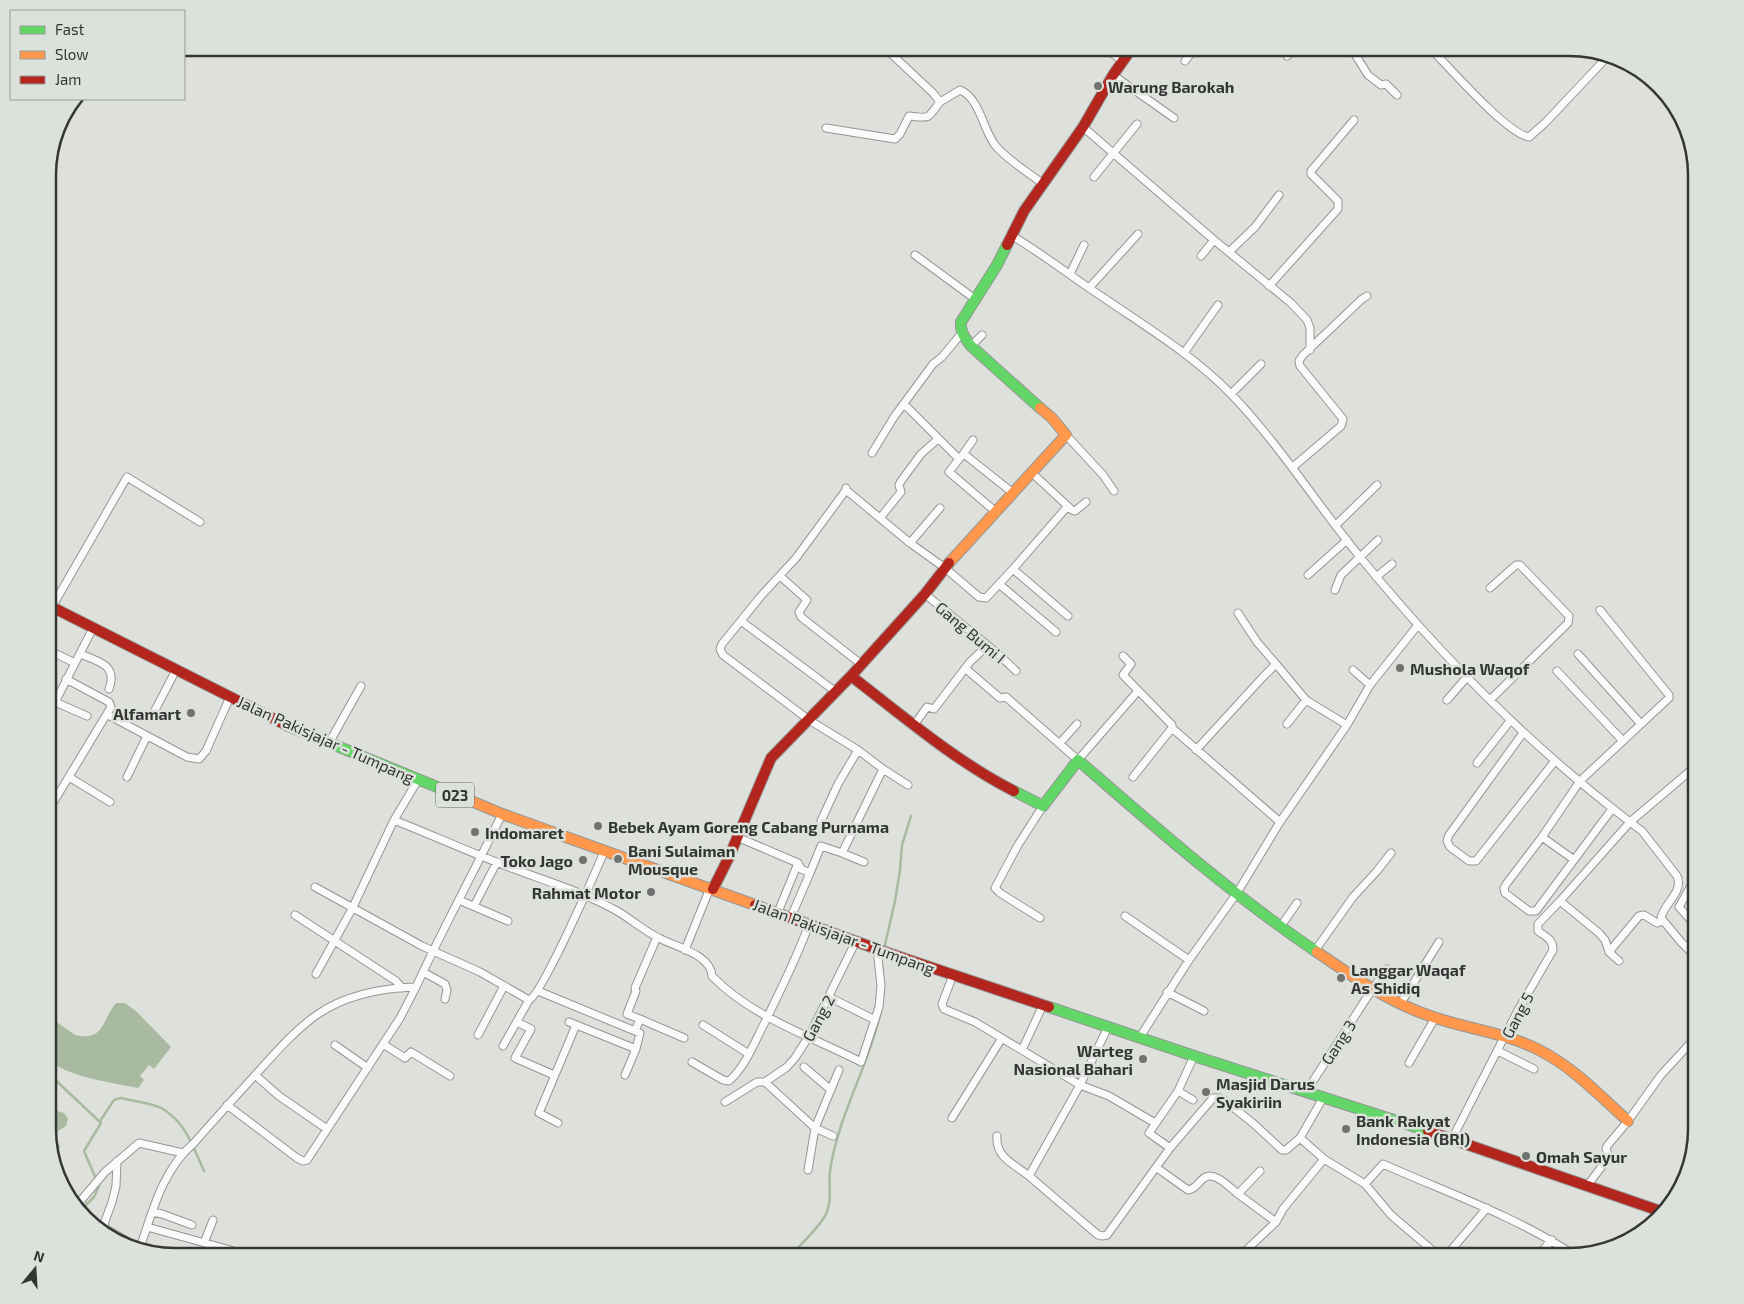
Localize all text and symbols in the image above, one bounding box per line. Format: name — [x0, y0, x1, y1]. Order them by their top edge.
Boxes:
legend — [10, 10, 185, 100]
text: Fast — [55, 20, 85, 38]
text: Slow — [55, 45, 89, 63]
text: Jam — [55, 70, 81, 88]
place label: Warung Barokah — [1108, 77, 1234, 96]
marker: Warung Barokah — [1092, 80, 1104, 92]
street label: Gang Bumi I — [932, 597, 1010, 667]
place label: Mushola Waqof — [1410, 659, 1530, 678]
marker: Mushola Waqof — [1394, 662, 1406, 674]
street label: Jalan Pakisjajar - Tumpang — [234, 691, 418, 788]
place label: Alfamart — [113, 704, 181, 723]
marker: Alfamart — [185, 707, 197, 719]
road number: 023 — [436, 782, 474, 808]
place label: Bebek Ayam Goreng Cabang Purnama — [608, 817, 889, 837]
marker: Bebek Ayam Goreng Cabang Purnama — [592, 820, 604, 832]
place label: Indomaret — [485, 823, 564, 842]
marker: Indomaret — [469, 826, 481, 838]
place label: Bani Sulaiman Mousque — [628, 841, 735, 878]
place label: Toko Jago — [501, 851, 573, 870]
marker: Bani Sulaiman Mousque — [612, 853, 624, 865]
marker: Toko Jago — [577, 854, 589, 866]
place label: Rahmat Motor — [532, 883, 641, 902]
marker: Rahmat Motor — [645, 886, 657, 898]
street label: Jalan Pakisjajar - Tumpang — [750, 894, 937, 979]
place label: Langgar Waqaf As Shidiq — [1351, 960, 1466, 997]
marker: Langgar Waqaf As Shidiq — [1335, 972, 1347, 984]
street label: Gang 5 — [1497, 989, 1537, 1041]
street label: Gang 2 — [798, 992, 838, 1044]
street label: Gang 3 — [1317, 1016, 1359, 1068]
place label: Warteg Nasional Bahari — [1014, 1041, 1134, 1078]
marker: Warteg Nasional Bahari — [1137, 1053, 1149, 1065]
place label: Masjid Darus Syakiriin — [1216, 1074, 1315, 1112]
marker: Masjid Darus Syakiriin — [1200, 1086, 1212, 1098]
place label: Bank Rakyat Indonesia (BRI) — [1356, 1111, 1470, 1148]
marker: Bank Rakyat Indonesia (BRI) — [1340, 1123, 1352, 1135]
place label: Omah Sayur — [1536, 1147, 1627, 1167]
marker: Omah Sayur — [1520, 1150, 1532, 1162]
north arrow — [10, 1244, 60, 1294]
text: N — [32, 1247, 47, 1266]

